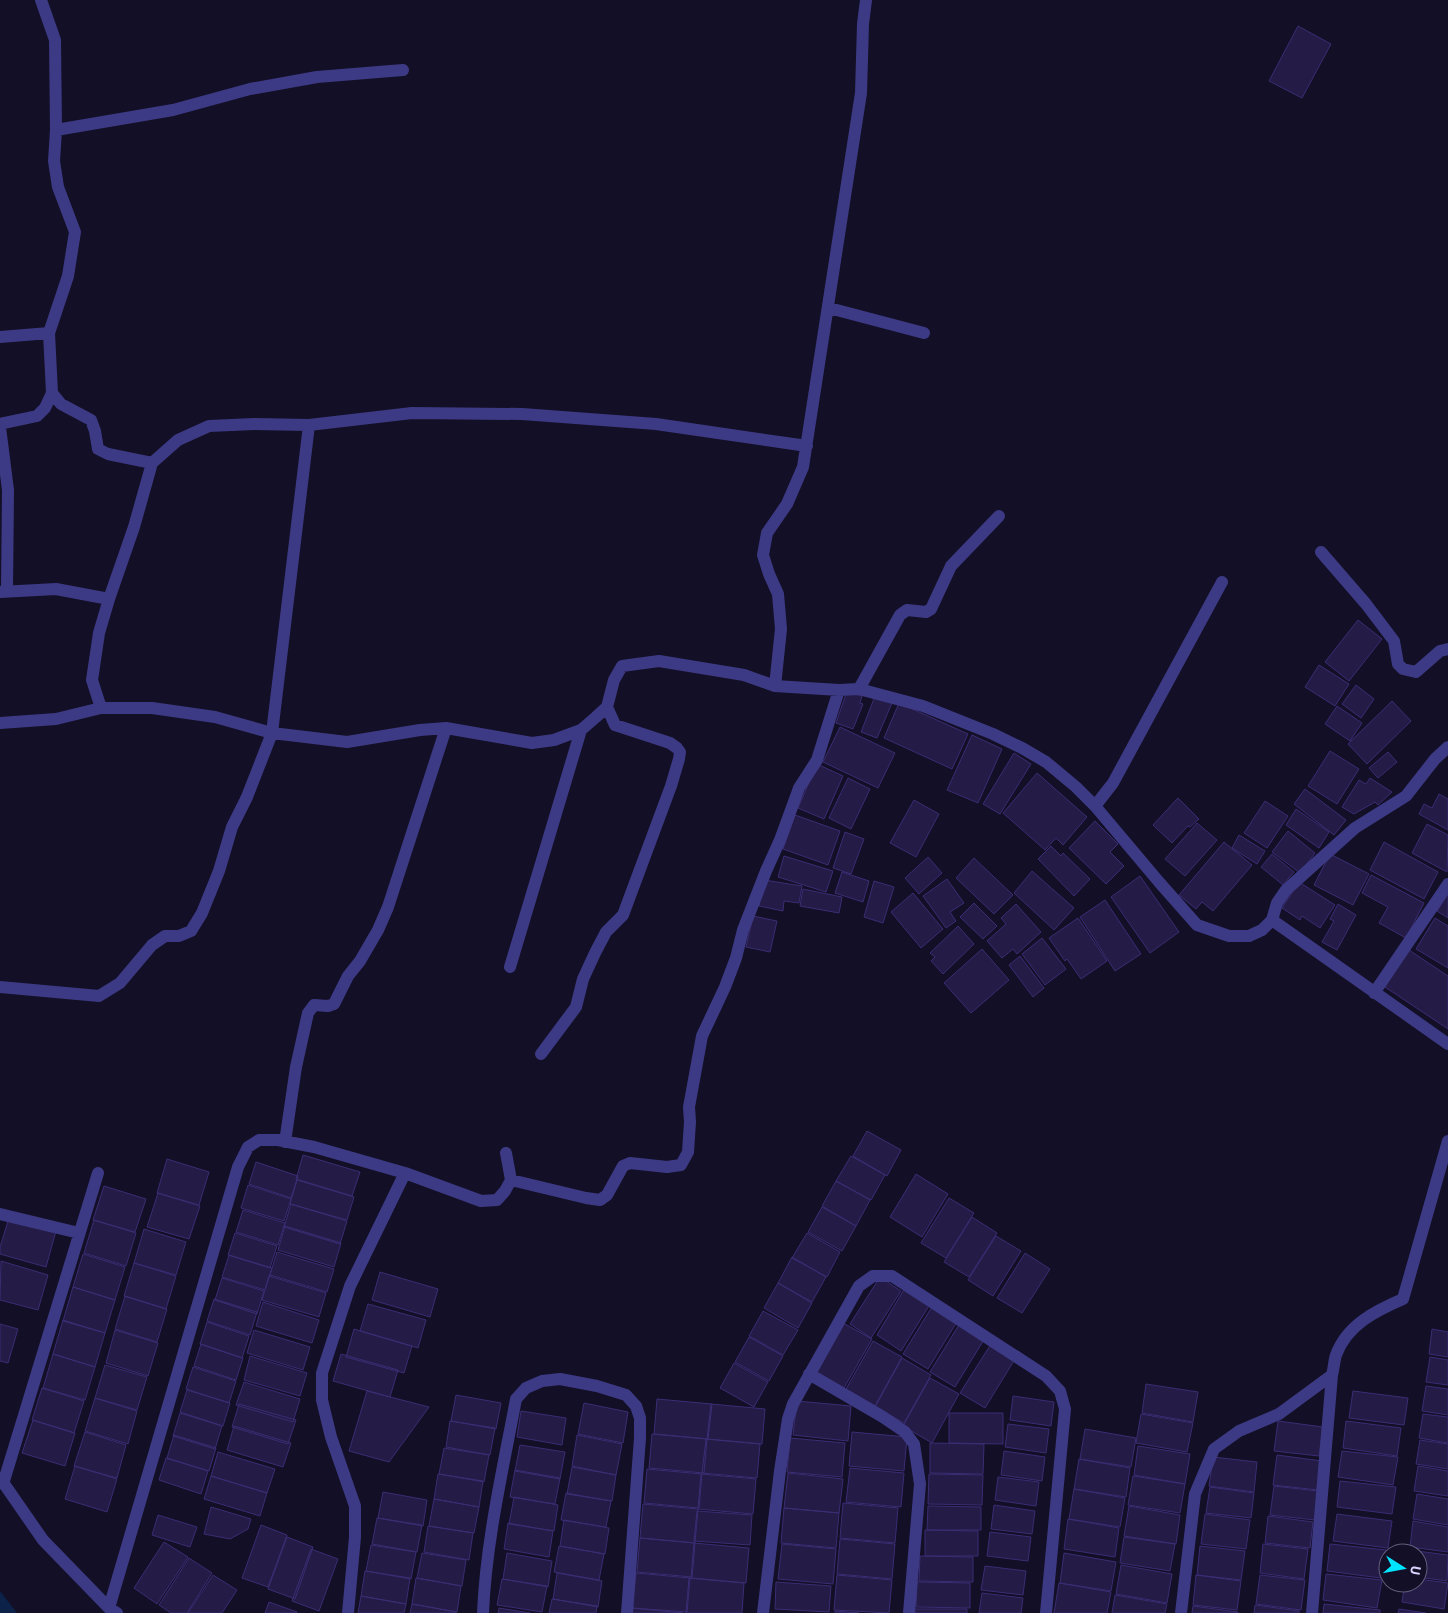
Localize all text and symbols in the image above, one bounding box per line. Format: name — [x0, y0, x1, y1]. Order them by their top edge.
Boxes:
north arrow — [1378, 1543, 1428, 1593]
text: U — [1405, 1564, 1427, 1577]

